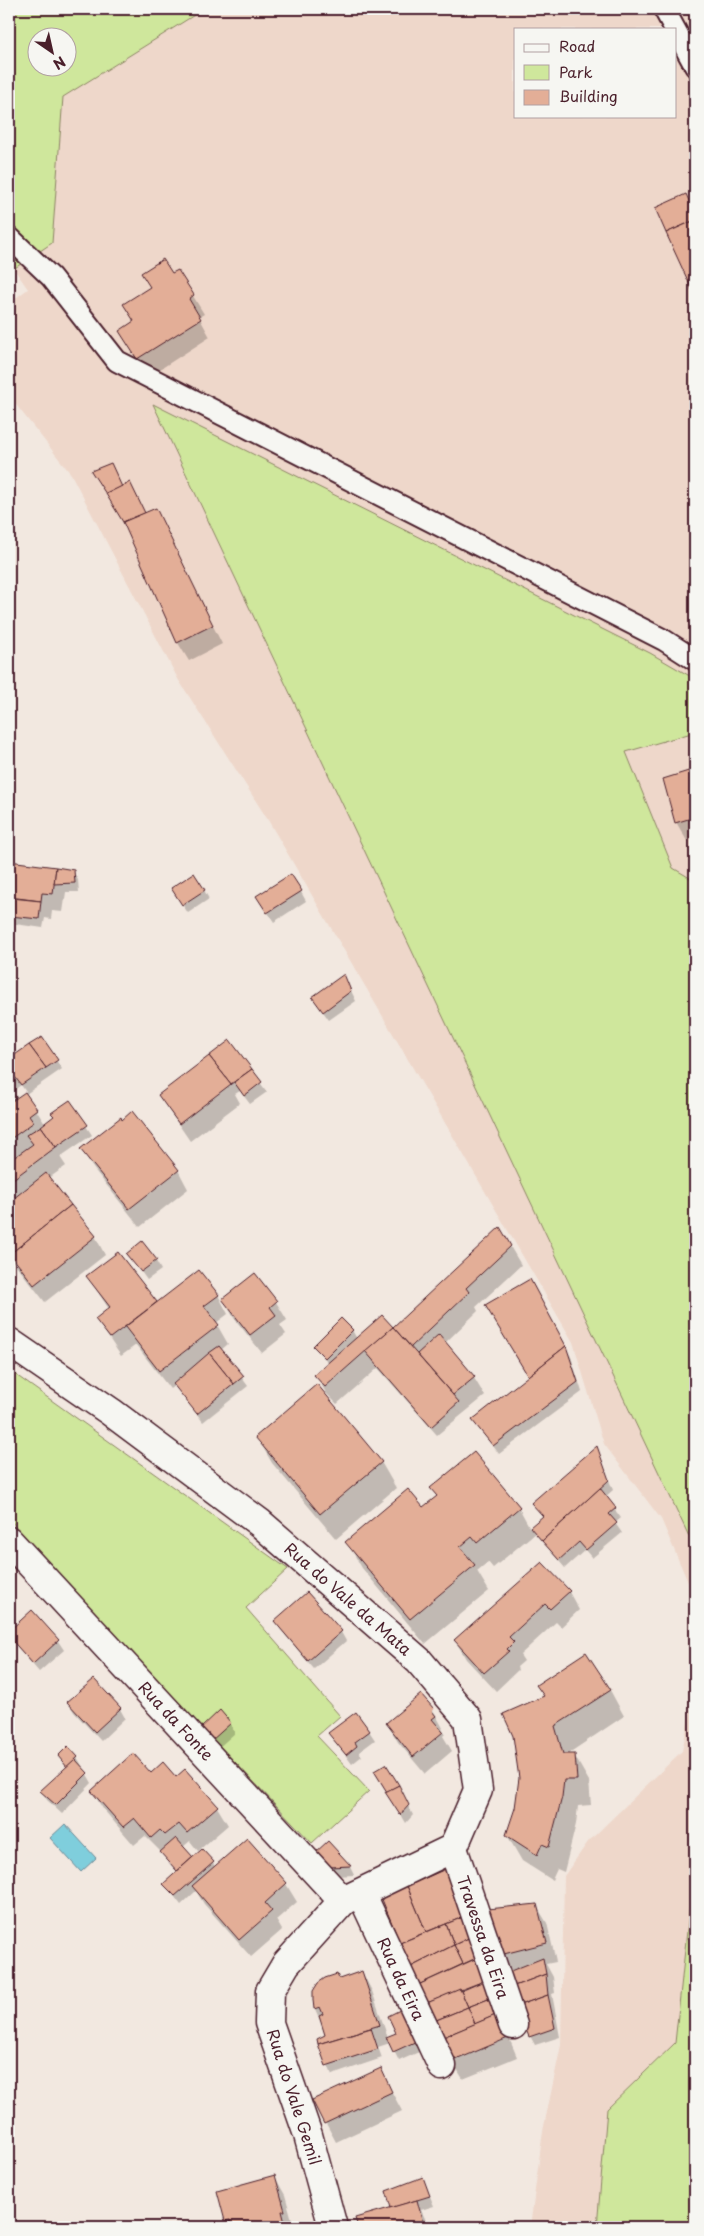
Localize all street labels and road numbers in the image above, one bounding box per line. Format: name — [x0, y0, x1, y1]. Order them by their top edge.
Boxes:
street label: Rua do Vale da Mata — [280, 1536, 418, 1660]
street label: Rua da Fonte — [134, 1675, 220, 1766]
street label: Travessa da Eira — [452, 1872, 516, 2002]
street label: Rua da Eira — [372, 1933, 432, 2024]
street label: Rua do Vale Gemil — [262, 2026, 328, 2168]

